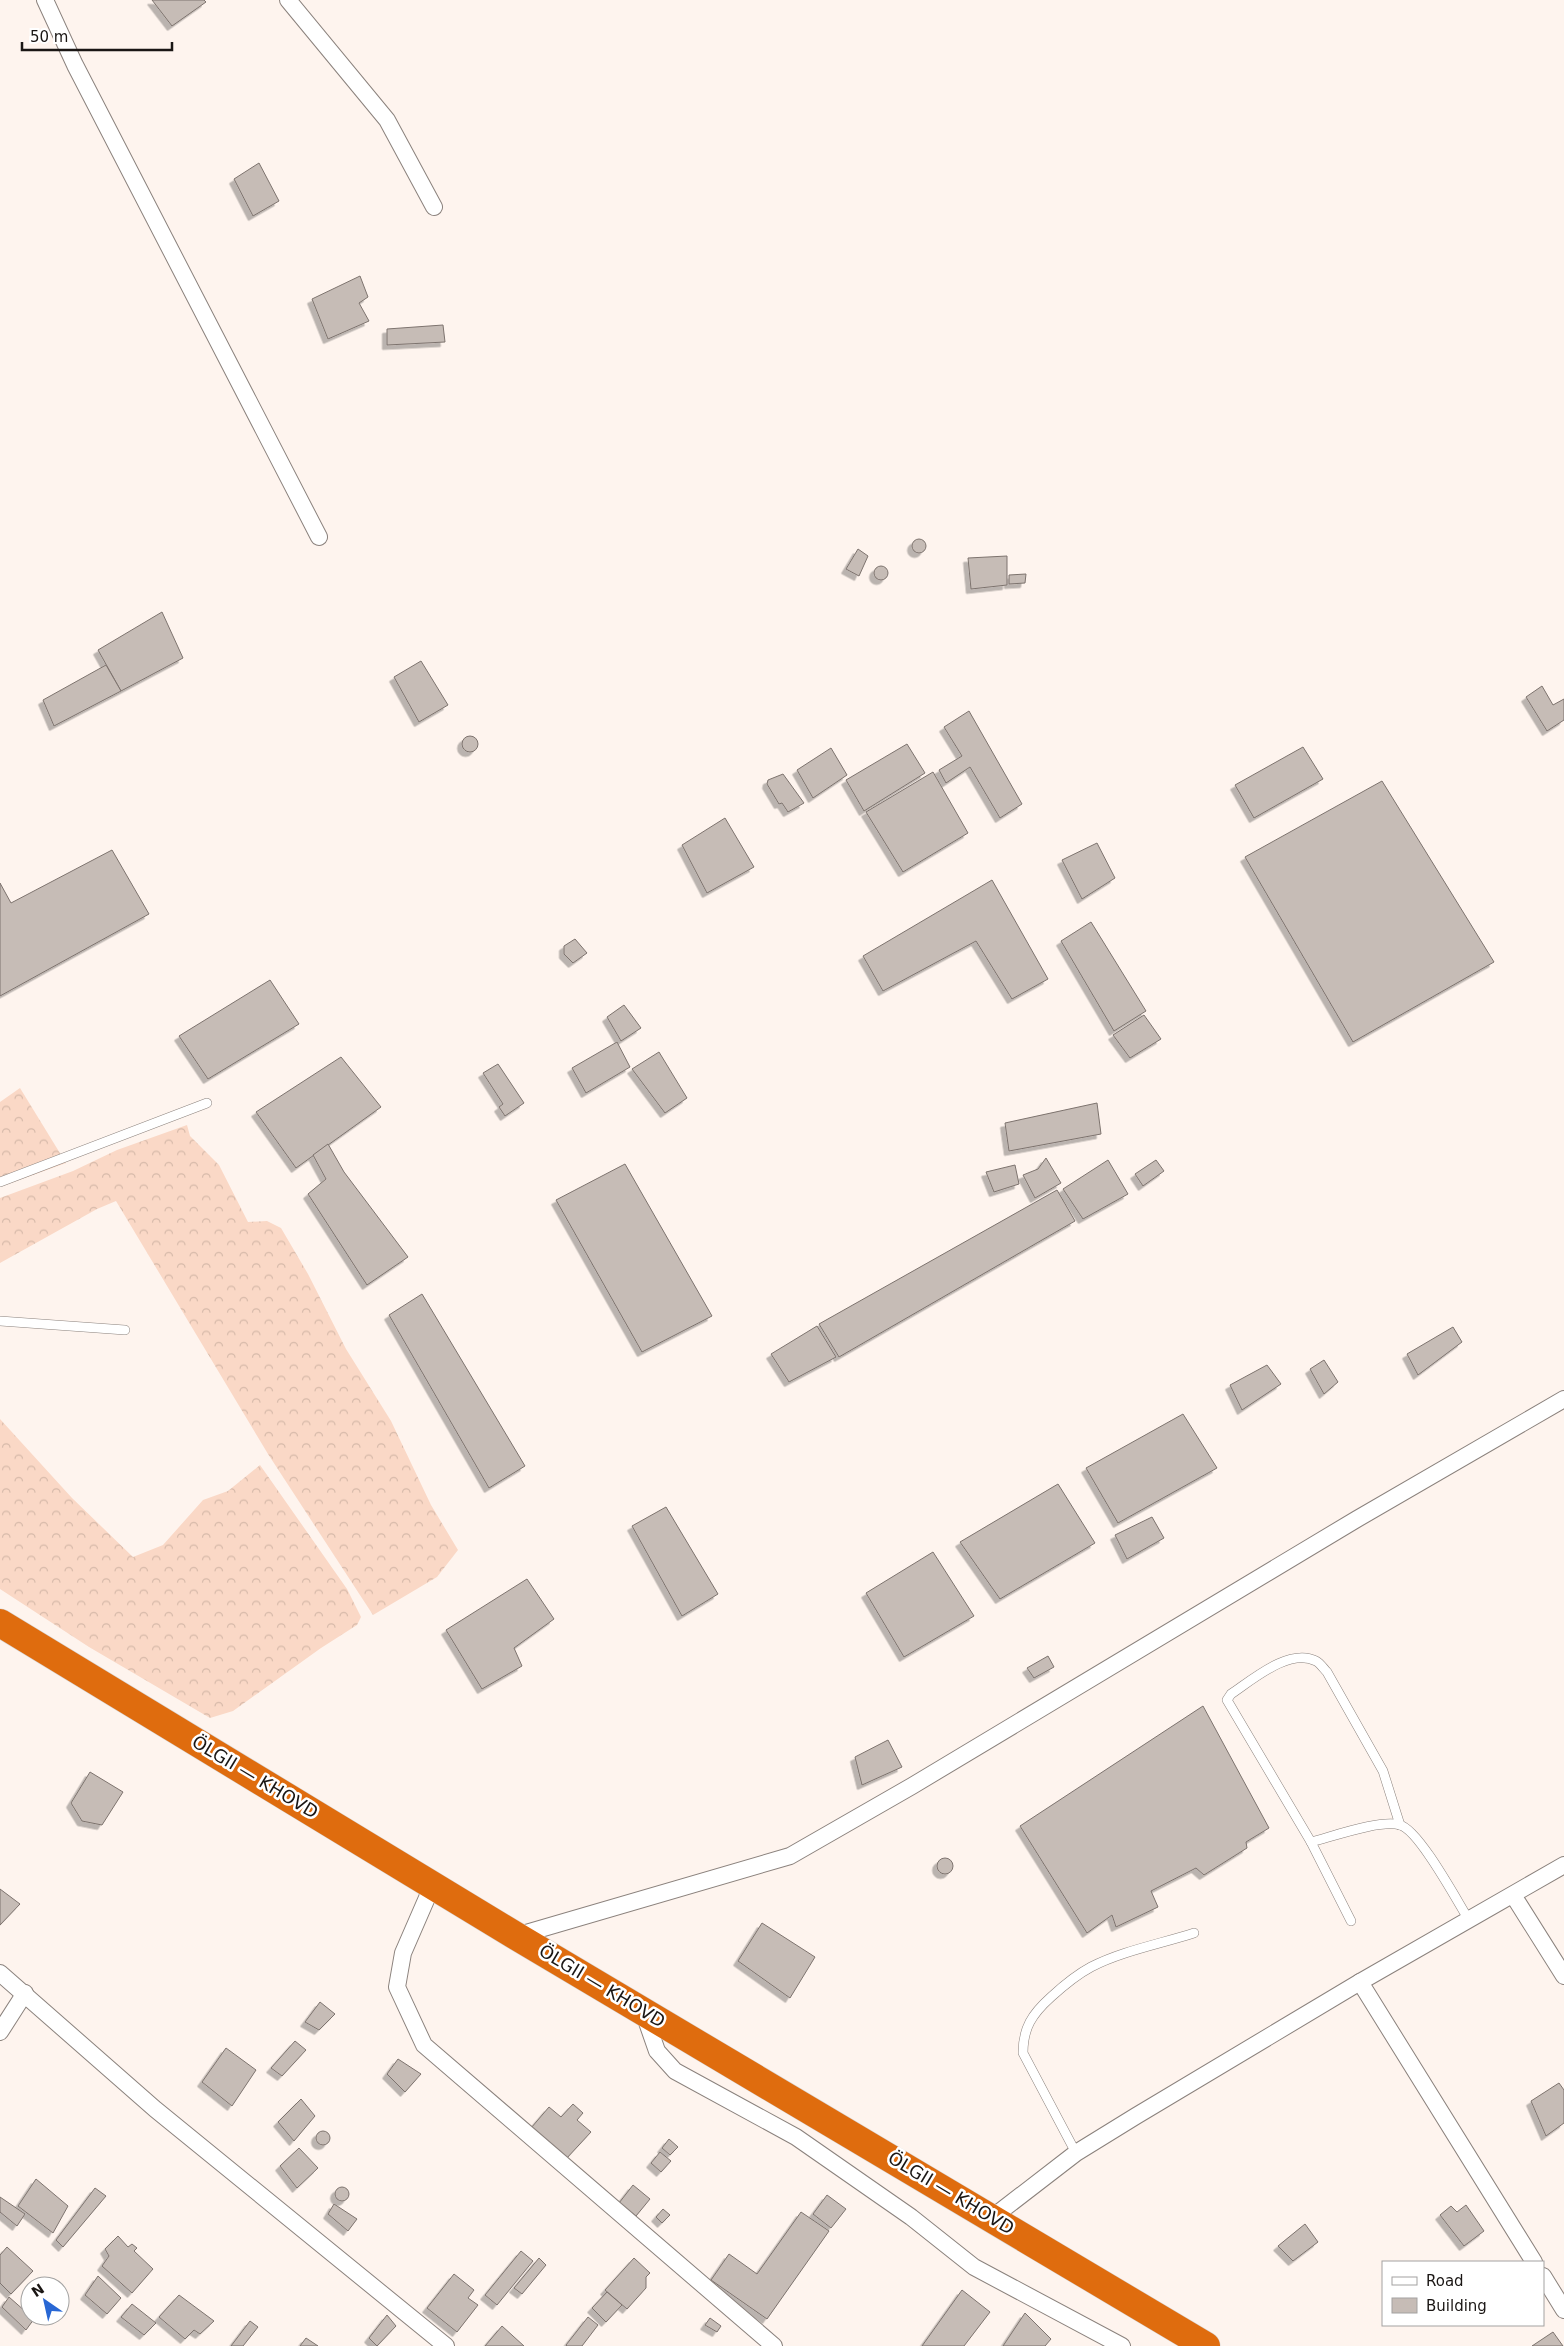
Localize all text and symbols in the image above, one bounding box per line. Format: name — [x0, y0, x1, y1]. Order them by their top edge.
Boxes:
scale bar — [22, 20, 172, 52]
text: 50 m — [30, 28, 68, 46]
street label: ÖLGII — KHOVD — [188, 1731, 322, 1823]
street label: ÖLGII — KHOVD — [535, 1940, 669, 2032]
street label: ÖLGII — KHOVD — [884, 2147, 1018, 2239]
legend — [1382, 2261, 1544, 2326]
text: Road — [1426, 2272, 1464, 2290]
north arrow — [20, 2276, 70, 2326]
text: N — [28, 2280, 47, 2300]
text: Building — [1426, 2297, 1487, 2315]

